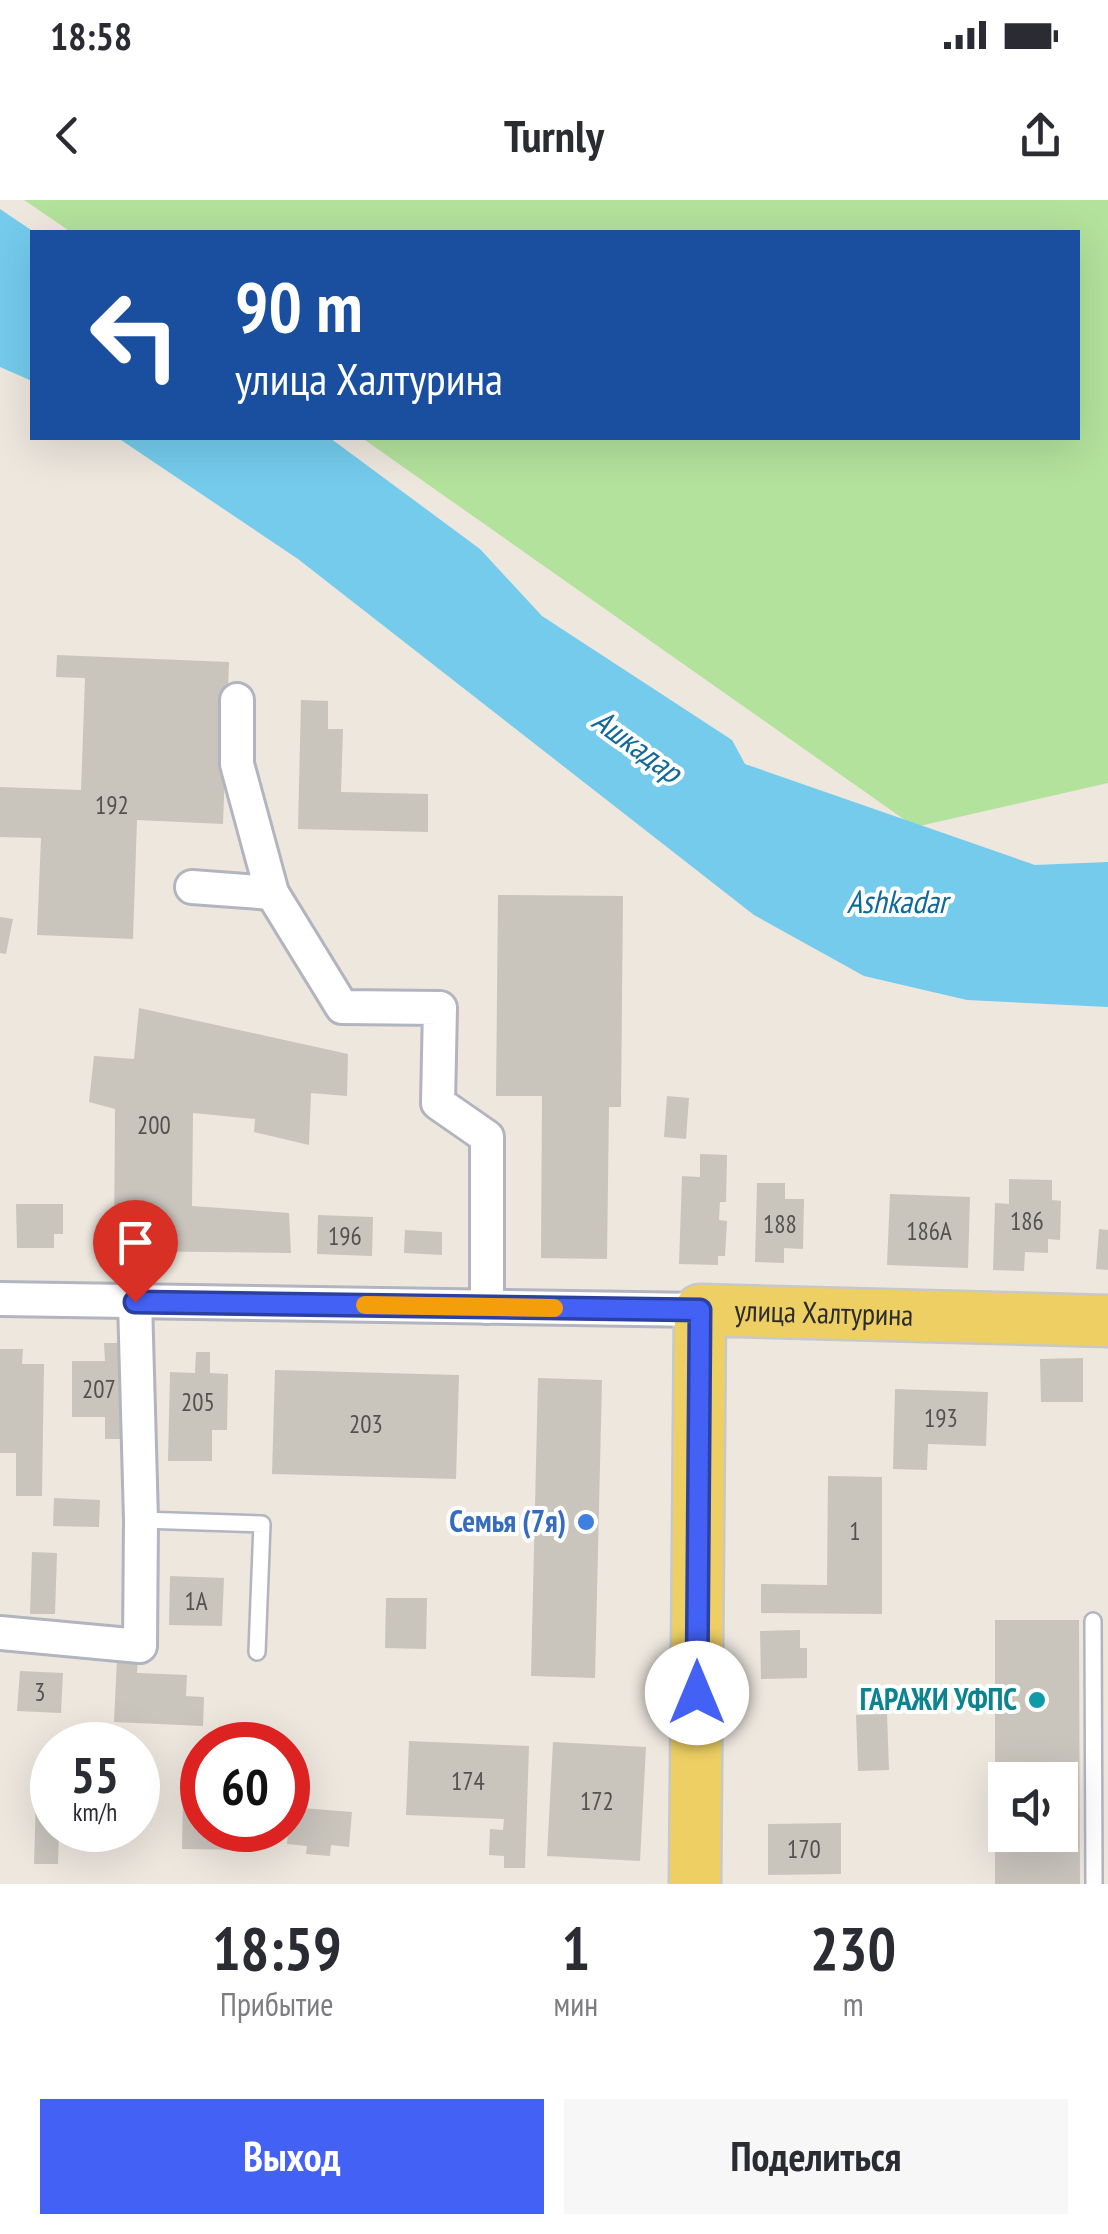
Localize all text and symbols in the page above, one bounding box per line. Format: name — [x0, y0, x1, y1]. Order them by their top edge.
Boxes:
text: 18:58 — [50, 11, 132, 60]
text: Turnly — [504, 106, 604, 164]
icon: back — [40, 108, 95, 163]
icon: share — [1013, 108, 1068, 163]
text: 90 m — [235, 261, 363, 351]
icon: left — [70, 270, 200, 400]
text: улица Халтурина — [235, 349, 503, 407]
water label: Ашкадар — [585, 699, 692, 793]
house number: 192 — [95, 789, 129, 821]
water label: Ashkadar — [847, 880, 952, 922]
house number: 200 — [137, 1109, 171, 1141]
pin — [93, 1200, 178, 1303]
house number: 186 — [1010, 1205, 1044, 1237]
house number: 188 — [763, 1208, 797, 1240]
icon: arrive — [108, 1215, 163, 1270]
house number: 186А — [906, 1215, 952, 1247]
house number: 196 — [328, 1220, 362, 1252]
street label: улица Халтурина — [734, 1290, 914, 1334]
house number: 207 — [82, 1373, 116, 1405]
house number: 205 — [181, 1386, 215, 1418]
house number: 193 — [924, 1402, 958, 1434]
house number: 203 — [349, 1408, 383, 1440]
place label: Семья (7я) — [449, 1501, 566, 1540]
marker: Семья (7я) — [575, 1511, 597, 1533]
house number: 1 — [849, 1515, 861, 1547]
house number: 1А — [184, 1585, 208, 1617]
position arrow — [645, 1641, 749, 1745]
house number: 3 — [34, 1676, 46, 1708]
place label: ГАРАЖИ УФПС — [860, 1679, 1017, 1718]
marker: ГАРАЖИ УФПС — [1026, 1689, 1048, 1711]
speed limit sign: 60 — [180, 1722, 310, 1852]
text: 55 — [71, 1742, 119, 1807]
map controls — [988, 1762, 1078, 1852]
button: sound — [988, 1762, 1078, 1852]
house number: 174 — [451, 1765, 485, 1797]
house number: 172 — [580, 1785, 614, 1817]
text: km/h — [73, 1796, 117, 1828]
house number: 170 — [787, 1833, 821, 1865]
text: 18:59 — [212, 1909, 342, 1987]
text: 1 — [562, 1909, 590, 1987]
text: 230 — [810, 1909, 896, 1987]
text: Прибытие — [220, 1983, 333, 2025]
text: мин — [554, 1983, 598, 2025]
text: m — [843, 1983, 863, 2025]
button: Выход — [40, 2099, 544, 2214]
button: Поделиться — [564, 2099, 1068, 2214]

